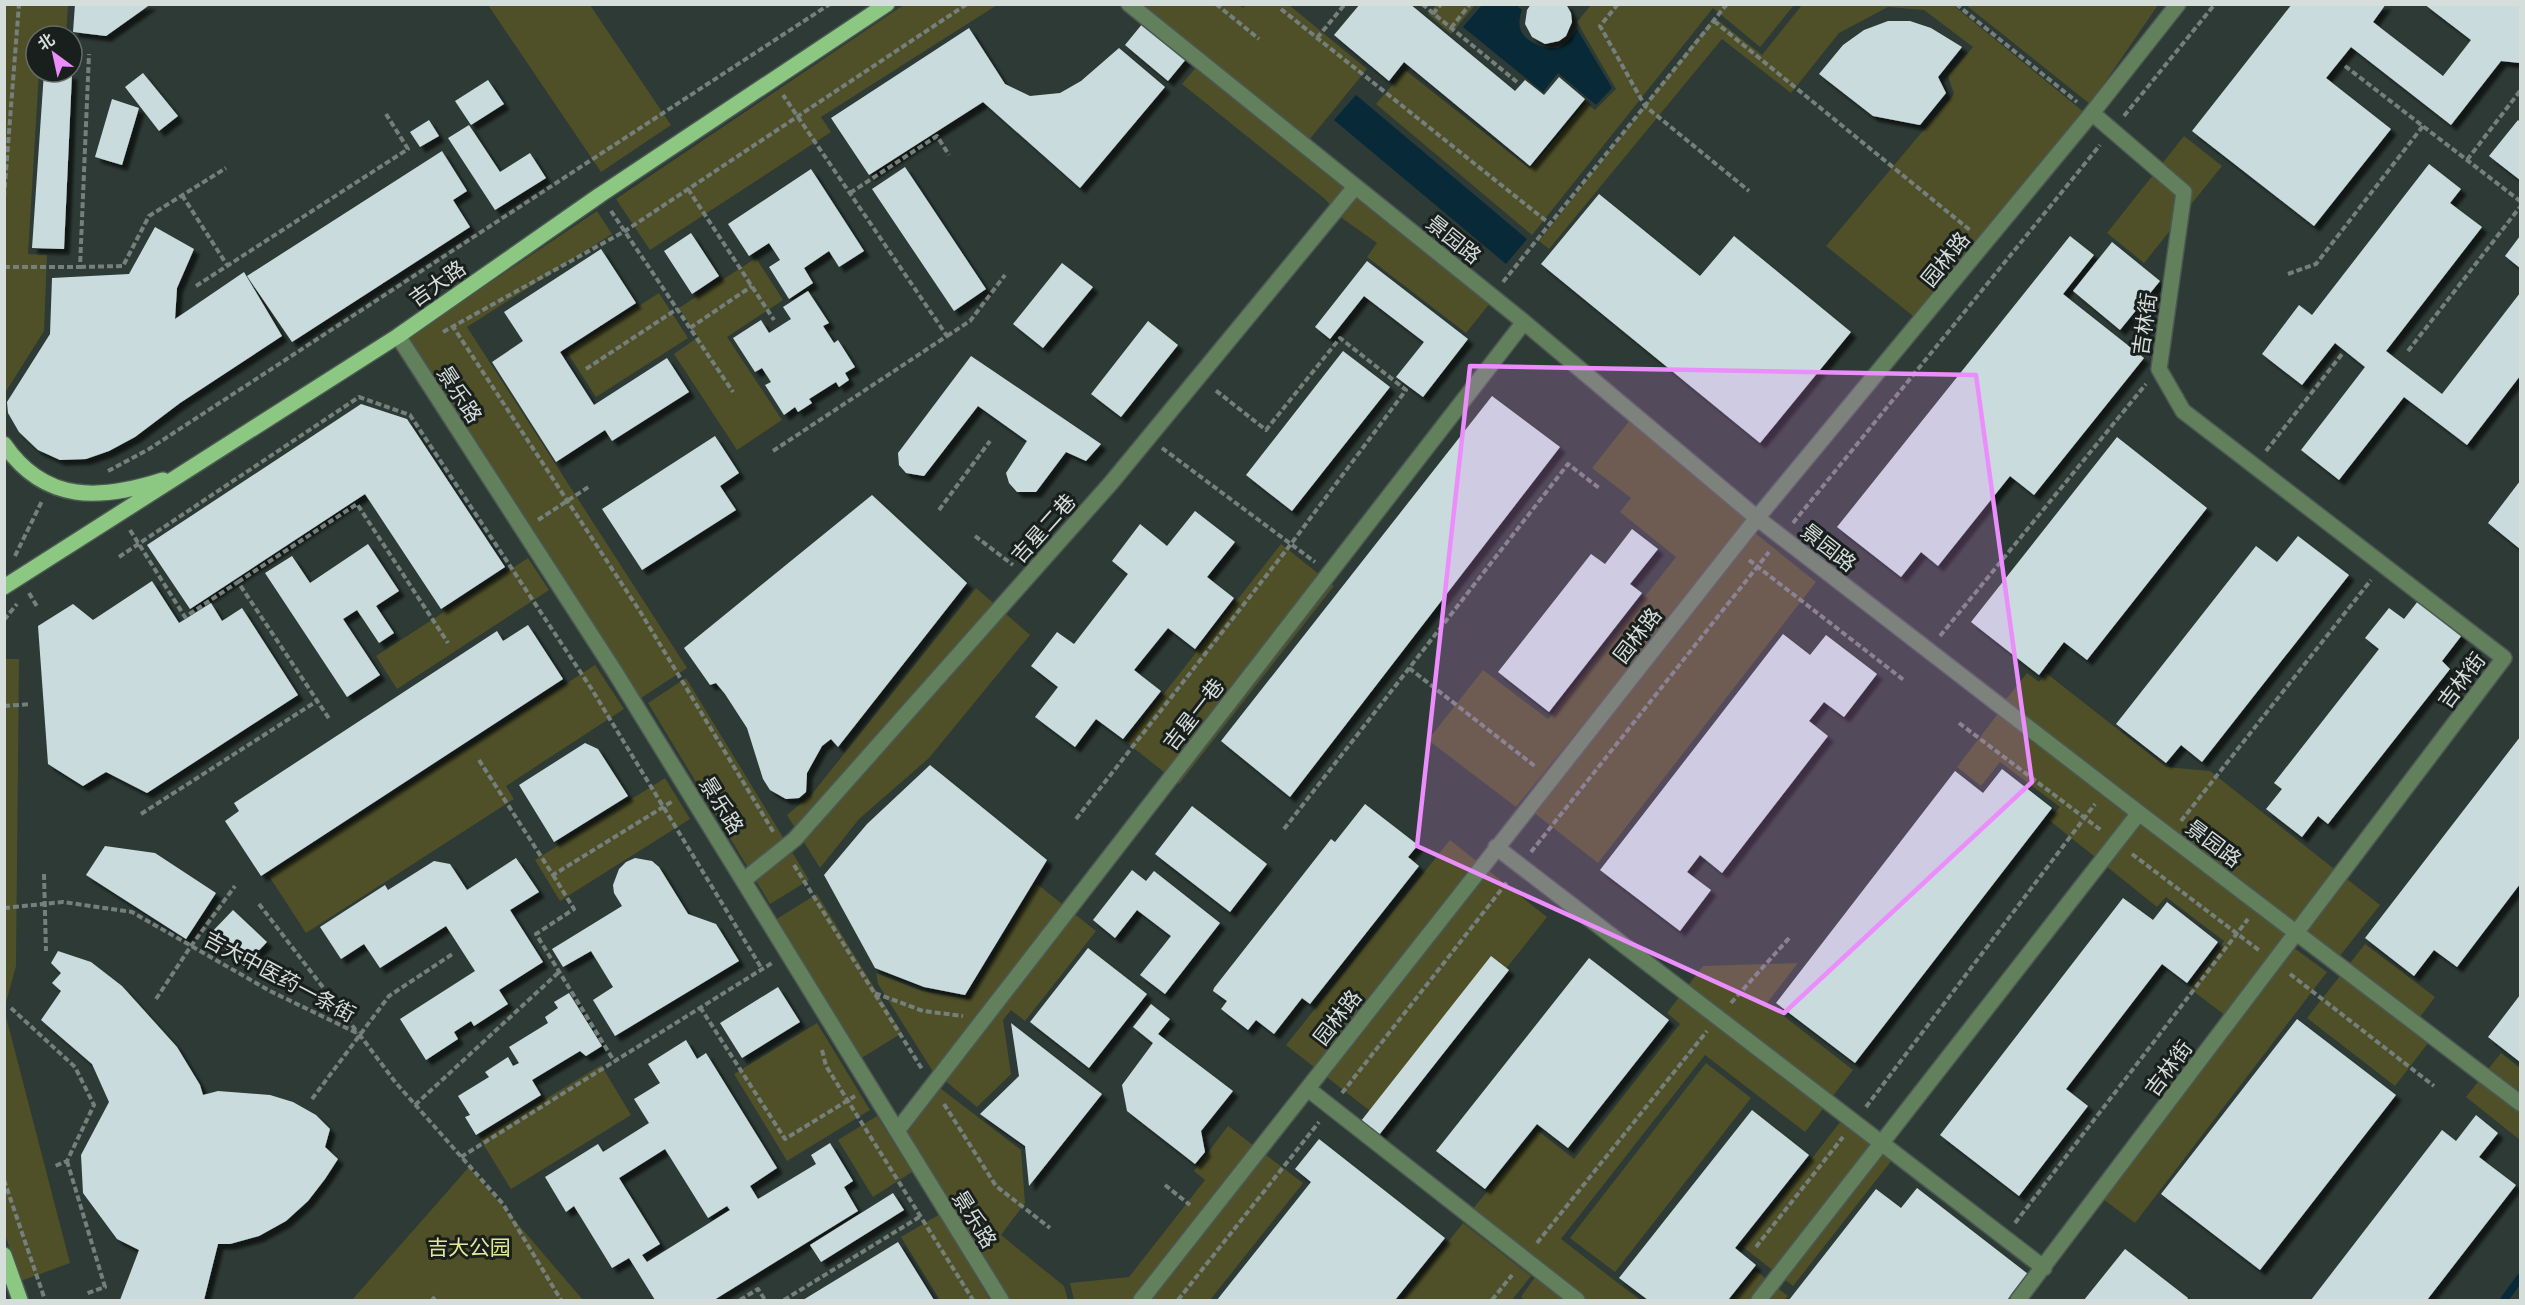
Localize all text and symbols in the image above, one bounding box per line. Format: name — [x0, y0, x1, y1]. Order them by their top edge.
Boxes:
north arrow — [24, 24, 84, 84]
text: 北 — [33, 28, 59, 55]
street label: 景园路 — [1421, 208, 1487, 270]
street label: 园林路 — [1914, 226, 1976, 292]
street label: 吉大路 — [403, 253, 471, 313]
street label: 吉林街 — [2126, 291, 2162, 357]
street label: 景乐路 — [431, 360, 489, 428]
street label: 吉星二巷 — [1004, 487, 1082, 569]
street label: 景园路 — [1796, 517, 1862, 577]
street label: 园林路 — [1607, 602, 1667, 668]
street label: 吉林街 — [2431, 646, 2491, 714]
street label: 吉星一巷 — [1156, 672, 1230, 756]
street label: 景乐路 — [693, 771, 751, 839]
street label: 景园路 — [2180, 813, 2248, 873]
street label: 吉大中医药一条街 — [199, 924, 361, 1028]
street label: 园林路 — [1307, 984, 1367, 1050]
street label: 吉林街 — [2138, 1034, 2198, 1102]
street label: 景乐路 — [946, 1185, 1004, 1253]
park label: 吉大公园 — [427, 1233, 511, 1261]

